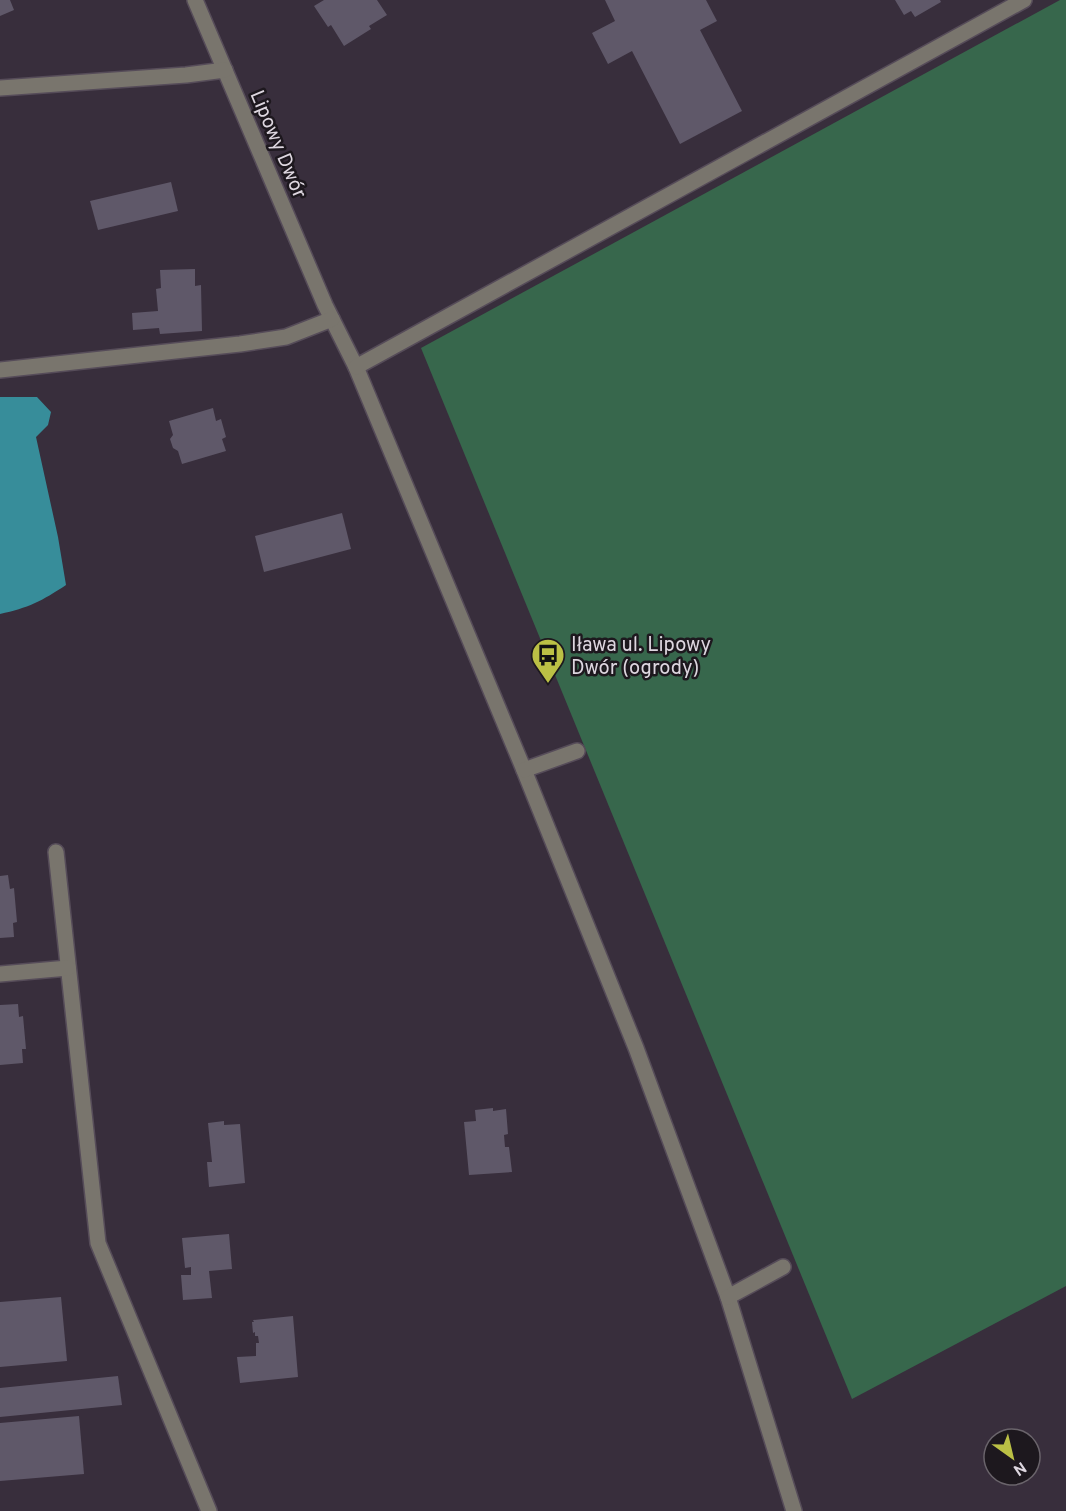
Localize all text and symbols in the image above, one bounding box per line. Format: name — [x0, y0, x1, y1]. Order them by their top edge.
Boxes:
street label: Lipowy Dwór — [243, 87, 312, 203]
place label: Iława ul. Lipowy Dwór (ogrody) — [571, 633, 711, 682]
bus stop icon: Iława ul. Lipowy Dwór (ogrody) — [530, 637, 566, 684]
north arrow — [982, 1427, 1042, 1487]
text: N — [1009, 1456, 1030, 1479]

